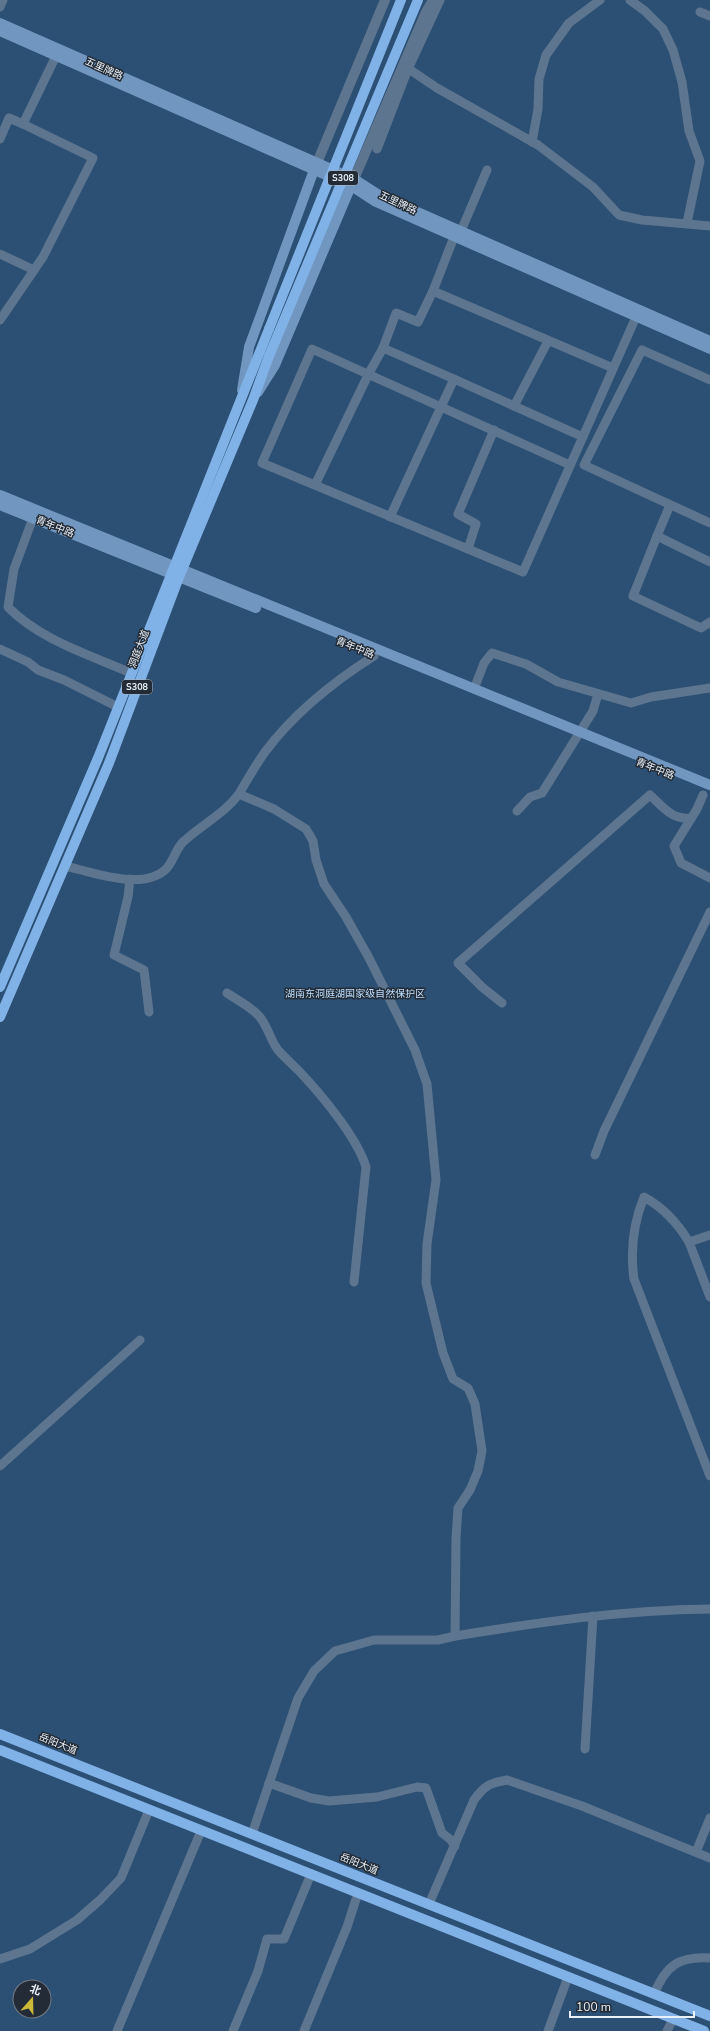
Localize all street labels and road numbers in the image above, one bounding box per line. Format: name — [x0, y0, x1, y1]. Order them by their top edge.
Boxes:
street label: 五里牌路 — [83, 54, 125, 84]
road number: S308 — [328, 171, 358, 185]
street label: 五里牌路 — [377, 188, 419, 218]
street label: 青年中路 — [34, 513, 76, 541]
street label: 洞庭大道 — [125, 628, 153, 670]
street label: 青年中路 — [334, 634, 376, 662]
road number: S308 — [122, 680, 152, 694]
street label: 青年中路 — [634, 755, 676, 783]
street label: 岳阳大道 — [37, 1730, 79, 1758]
street label: 岳阳大道 — [338, 1850, 380, 1878]

